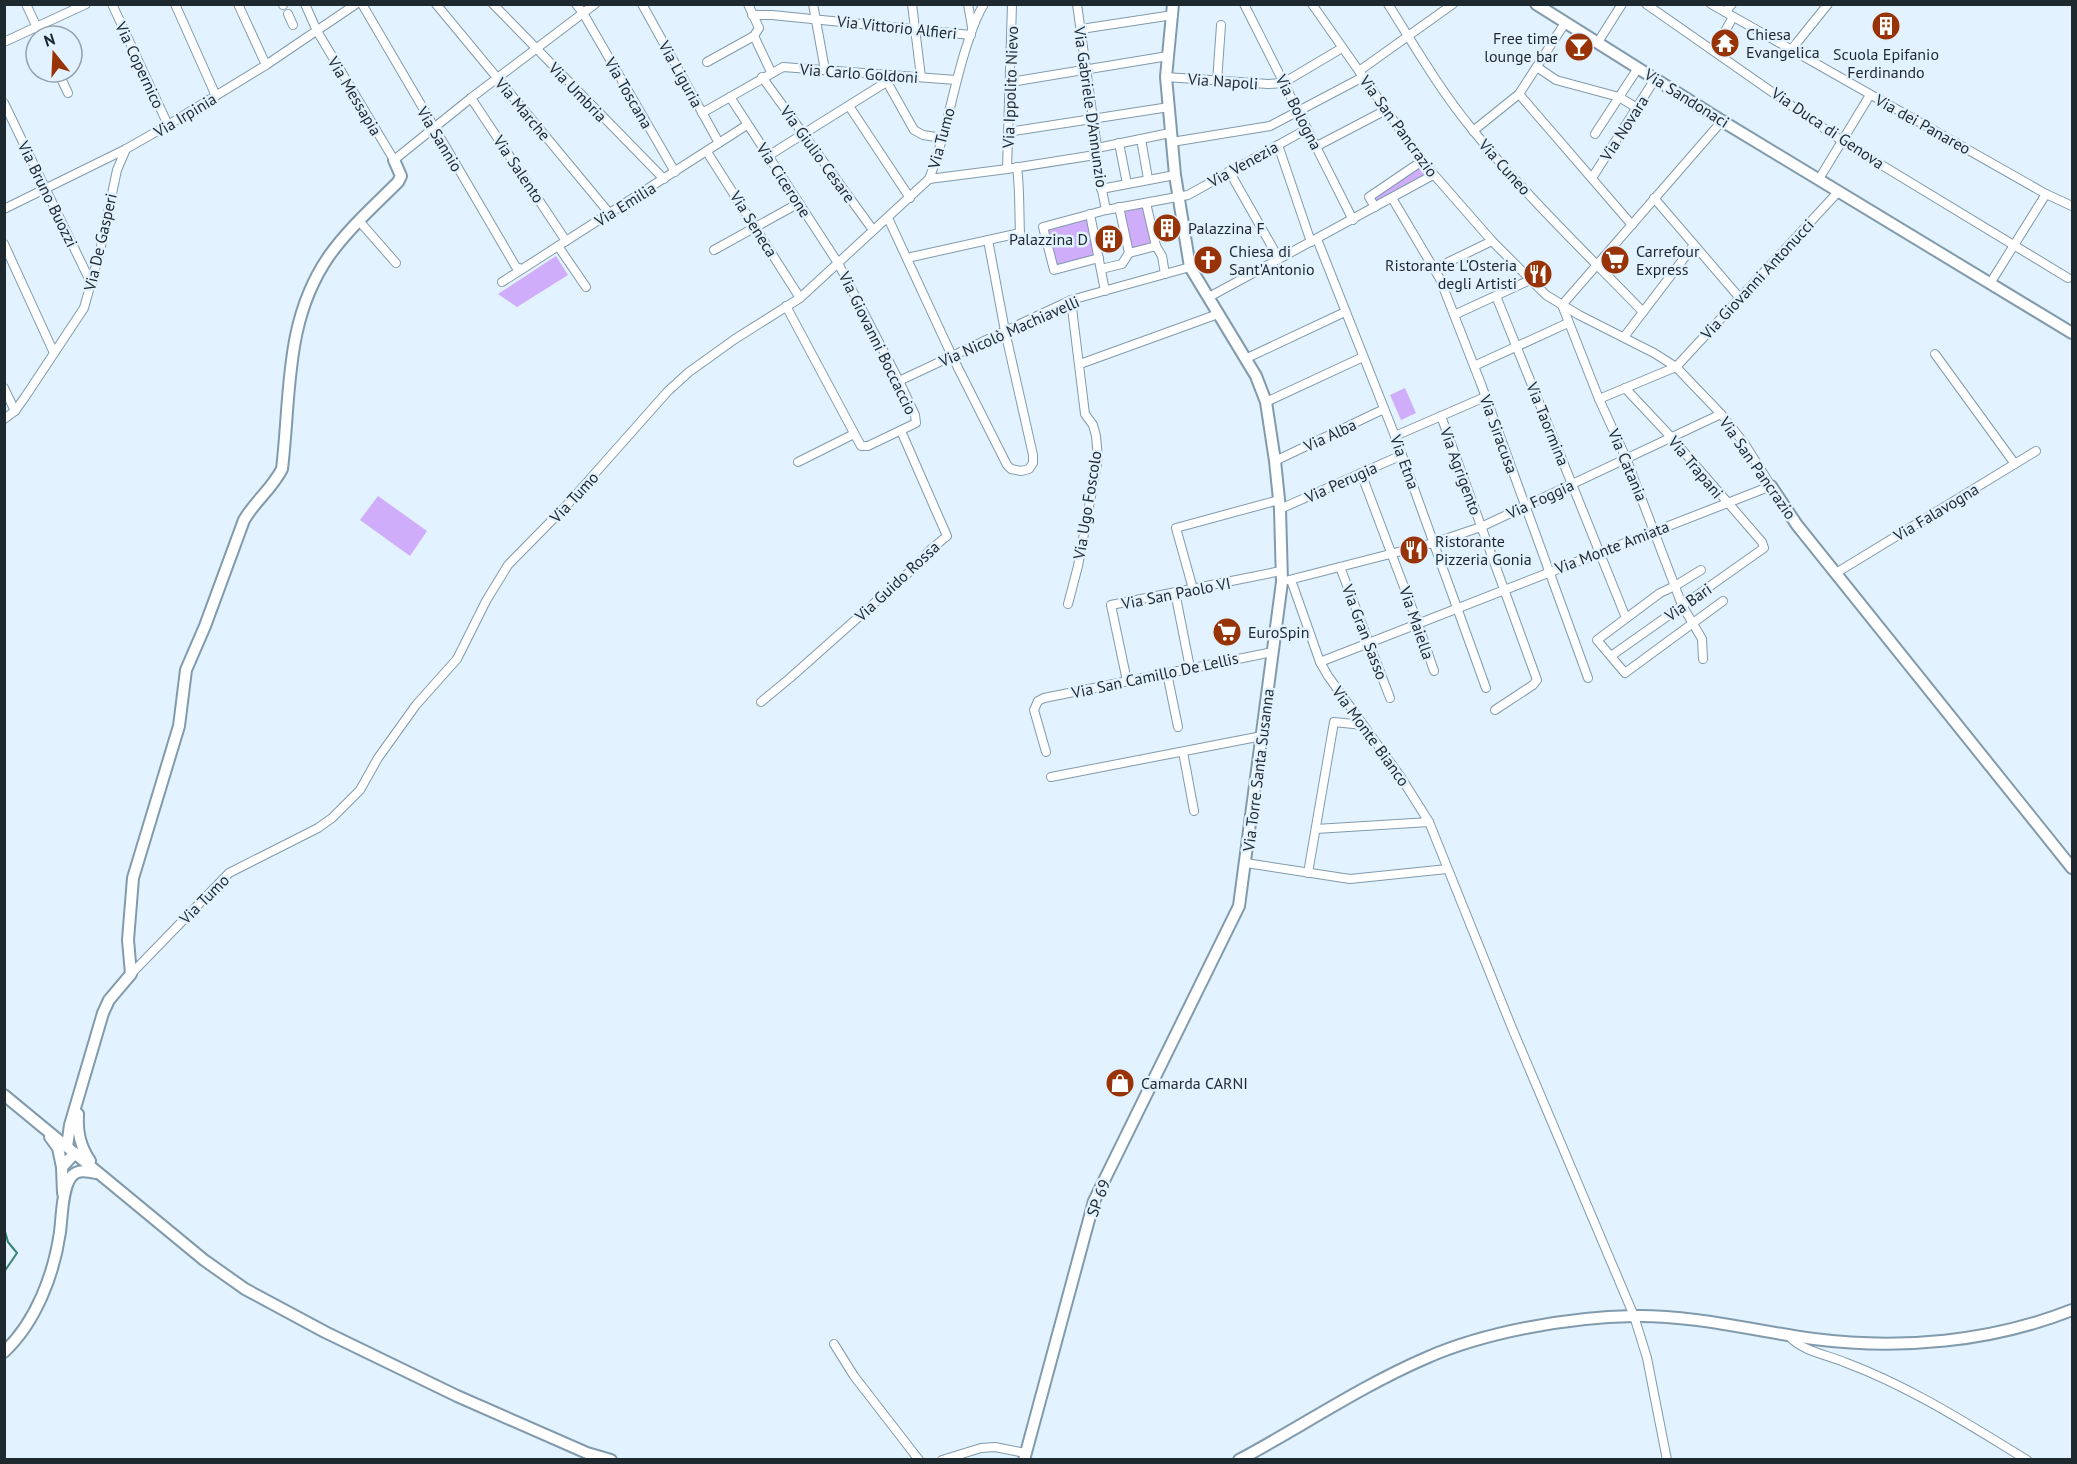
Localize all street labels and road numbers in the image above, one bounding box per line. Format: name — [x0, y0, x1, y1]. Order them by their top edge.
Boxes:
street label: Via Vittorio Alfieri — [835, 11, 958, 43]
street label: Via Copernico — [111, 18, 169, 112]
street label: Via Gabriele D'Annunzio — [1070, 24, 1112, 189]
street label: Via Ippolito Nievo — [998, 26, 1022, 149]
street label: Via Liguria — [654, 36, 707, 111]
street label: Via Messapia — [323, 52, 386, 139]
street label: Via Toscana — [600, 53, 657, 132]
street label: Via Umbria — [544, 57, 611, 126]
street label: Via Carlo Goldoni — [798, 59, 919, 87]
street label: Via Sandonaci — [1640, 64, 1733, 132]
street label: Via Napoli — [1186, 68, 1259, 93]
street label: Via Bologna — [1271, 70, 1327, 153]
street label: Via San Pancrazio — [1355, 70, 1443, 181]
street label: Via Marche — [490, 73, 555, 144]
street label: Via Duca di Genova — [1767, 82, 1888, 173]
street label: Via Irpinia — [149, 89, 220, 142]
street label: Via dei Panareo — [1871, 89, 1974, 158]
street label: Via Novara — [1595, 92, 1652, 165]
street label: Via Giulio Cesare — [776, 101, 860, 206]
street label: Via Sannio — [412, 102, 467, 175]
street label: Via Tumo — [923, 105, 959, 172]
street label: Via Salento — [489, 130, 549, 207]
street label: Via Cuneo — [1474, 134, 1535, 199]
street label: Via Venezia — [1203, 136, 1282, 192]
street label: Via Bruno Buozzi — [13, 137, 82, 250]
street label: Via Cicerone — [752, 138, 816, 221]
street label: Via Emilia — [590, 177, 659, 231]
street label: Via Seneca — [725, 186, 782, 261]
street label: Via De Gasperi — [79, 191, 121, 294]
street label: Via Giovanni Antonucci — [1695, 215, 1818, 344]
street label: Via Giovanni Boccaccio — [834, 267, 921, 418]
street label: Via Nicolò Machiavelli — [935, 291, 1082, 371]
street label: Via Taormina — [1522, 378, 1574, 469]
street label: Via Siracusa — [1475, 391, 1522, 476]
street label: Via San Pancrazio — [1715, 412, 1801, 523]
street label: Via Alba — [1300, 414, 1359, 456]
street label: Via Agrigento — [1436, 423, 1486, 518]
street label: Via Catania — [1603, 425, 1652, 504]
street label: Via Etna — [1386, 431, 1424, 492]
street label: Via Trapani — [1663, 431, 1728, 502]
street label: Via Ugo Foscolo — [1068, 449, 1105, 562]
street label: Via Perugia — [1301, 457, 1380, 507]
street label: Via Tumo — [545, 467, 603, 527]
street label: Via Foggia — [1502, 475, 1577, 524]
street label: Via Falavogna — [1889, 479, 1982, 546]
street label: Via Monte Amiata — [1551, 516, 1672, 578]
street label: Via Guido Rossa — [850, 537, 943, 626]
street label: Via San Paolo VI — [1119, 573, 1232, 614]
street label: Via Bari — [1660, 579, 1715, 626]
street label: Via Gran Sasso — [1337, 581, 1392, 682]
street label: Via Maiella — [1395, 583, 1439, 662]
street label: Via San Camillo De Lellis — [1069, 647, 1240, 703]
street label: Via Monte Bianco — [1327, 681, 1414, 790]
street label: Via Torre Santa Susanna — [1238, 687, 1278, 854]
street label: Via Tumo — [174, 870, 233, 929]
street label: SP 69 — [1082, 1176, 1114, 1220]

